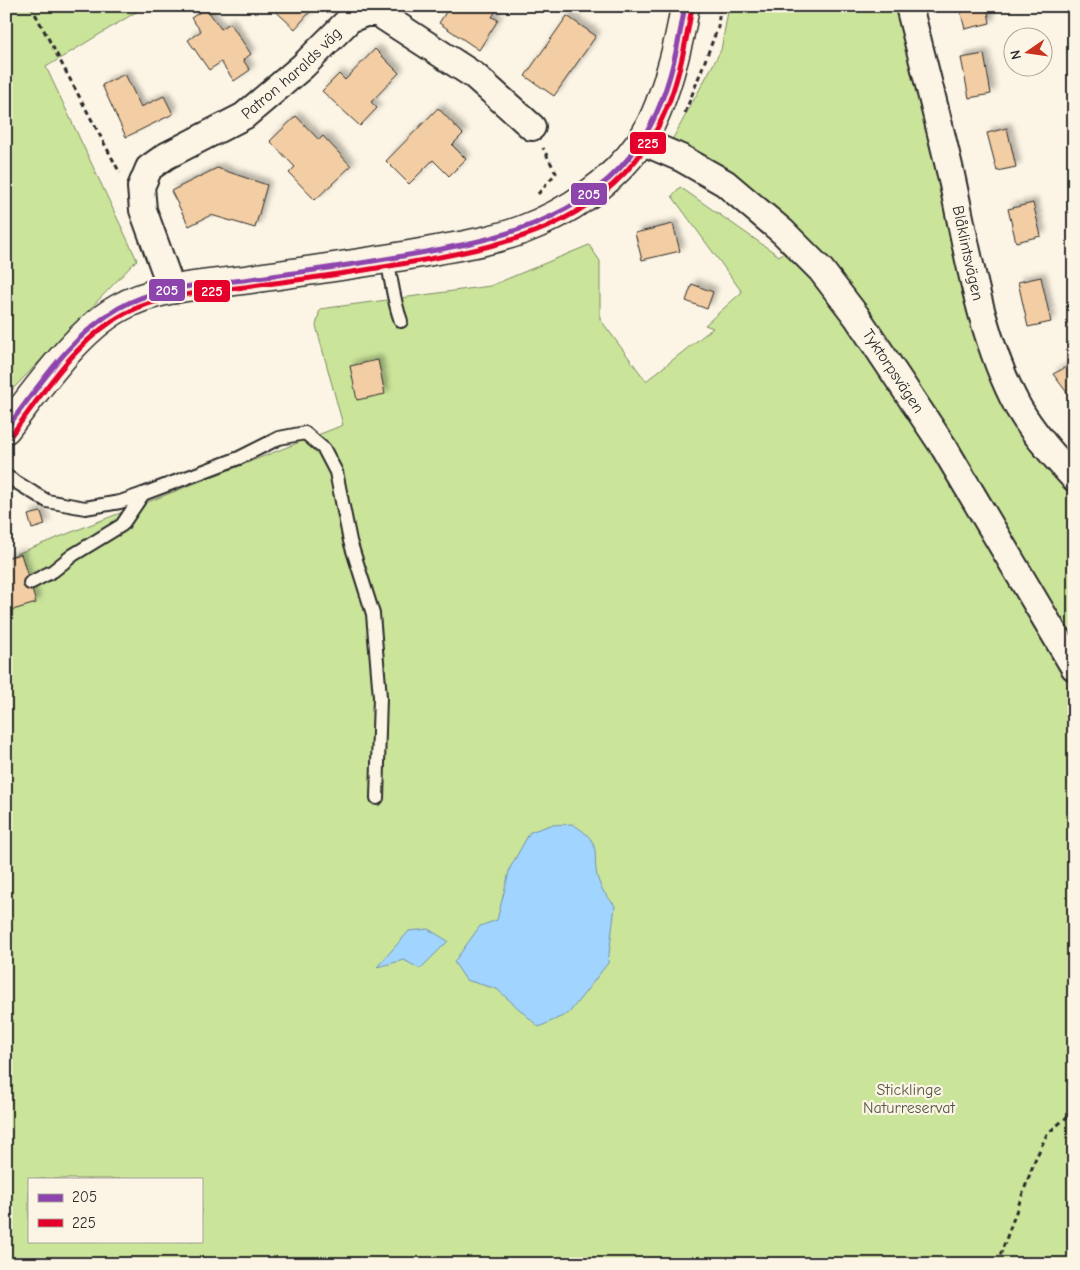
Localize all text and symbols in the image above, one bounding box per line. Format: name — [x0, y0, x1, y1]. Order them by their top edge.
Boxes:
street label: Patron haralds väg — [238, 24, 345, 123]
north arrow — [1002, 28, 1052, 78]
text: N — [1007, 48, 1025, 61]
line badge: 225 — [629, 131, 667, 155]
text: 225 — [637, 135, 659, 152]
line badge: 205 — [570, 182, 608, 206]
text: 205 — [578, 186, 600, 203]
street label: Blåklintsvägen — [949, 204, 987, 302]
line badge: 205 — [148, 278, 186, 302]
line badge: 225 — [193, 279, 231, 303]
text: 205 — [156, 282, 178, 299]
text: 225 — [201, 283, 223, 300]
street label: Tyktorpsvägen — [859, 326, 928, 417]
park label: Sticklinge Naturreservat — [863, 1081, 955, 1117]
legend — [28, 1178, 202, 1242]
text: 205 — [72, 1188, 97, 1206]
text: 225 — [72, 1214, 96, 1232]

